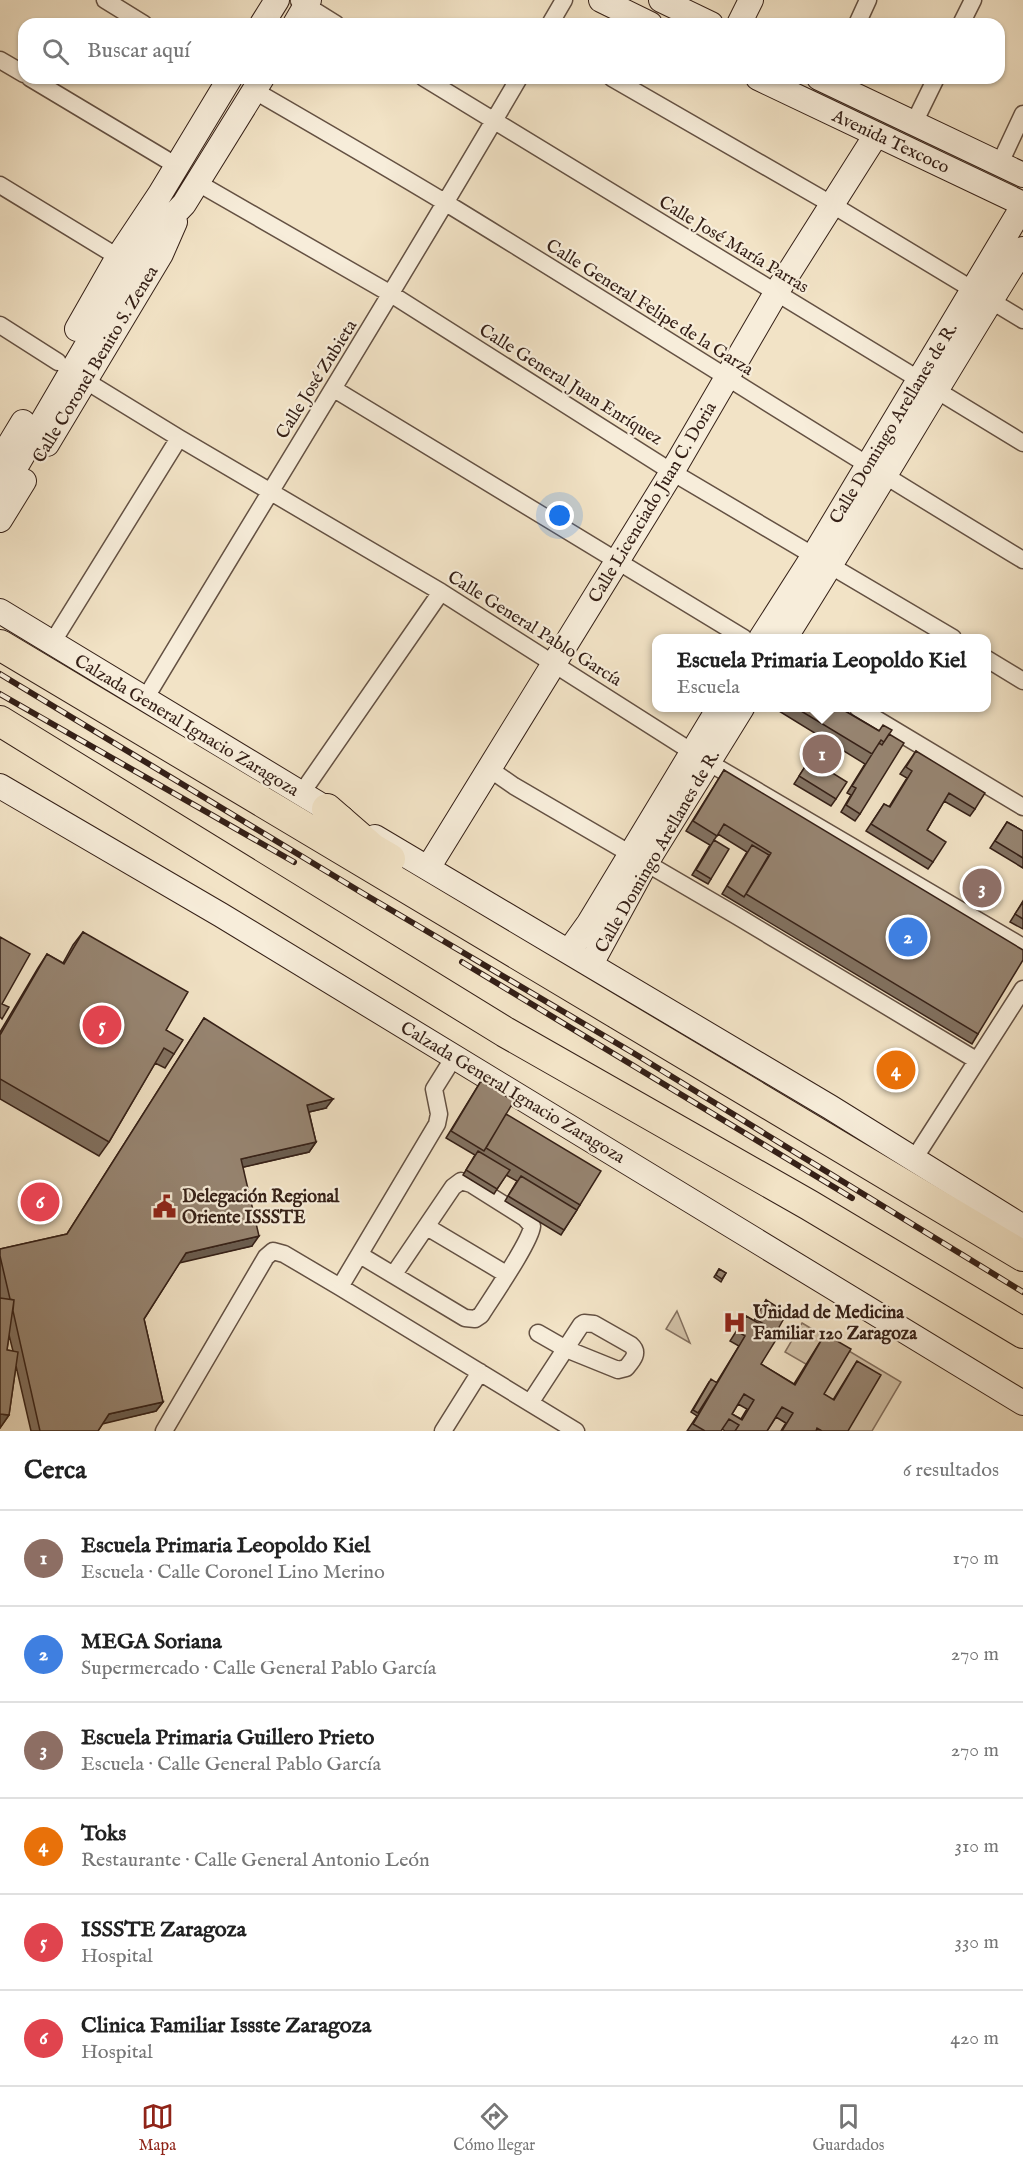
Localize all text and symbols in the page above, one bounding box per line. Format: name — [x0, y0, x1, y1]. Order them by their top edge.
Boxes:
search box — [18, 18, 1005, 84]
icon: search — [39, 35, 72, 68]
text: Buscar aquí — [87, 37, 190, 65]
street label: Avenida Texcoco — [827, 105, 953, 180]
street label: Calle José María Parras — [654, 191, 812, 299]
street label: Calle General Felipe de la Garza — [541, 235, 758, 382]
street label: Calle Coronel Benito S. Zenea — [28, 262, 164, 468]
street label: Calle José Zubieta — [271, 316, 363, 444]
street label: Calle General Juan Enríquez — [474, 319, 666, 451]
street label: Calle Domingo Arellanes de R. — [825, 319, 964, 529]
street label: Calle Licenciado Juan C. Doria — [584, 398, 723, 608]
your location — [545, 501, 574, 530]
street label: Calle General Pablo García — [443, 566, 626, 692]
popup — [652, 634, 991, 712]
text: Escuela Primaria Leopoldo Kiel — [677, 647, 966, 675]
street label: Calzada General Ignacio Zaragoza — [70, 650, 303, 803]
text: Escuela — [677, 675, 740, 700]
pin: 1 — [802, 732, 842, 777]
street label: Calle Domingo Arellanes de R. — [591, 746, 726, 957]
pin: 3 — [962, 866, 1002, 910]
pin: 2 — [888, 914, 928, 960]
pin: 5 — [82, 1002, 122, 1048]
street label: Calzada General Ignacio Zaragoza — [396, 1017, 629, 1170]
pin: 4 — [876, 1048, 916, 1092]
pin: 6 — [20, 1180, 60, 1224]
place label: Delegación Regional Oriente ISSSTE — [182, 1186, 340, 1230]
public building icon: Delegación Regional Oriente ISSSTE — [151, 1193, 177, 1219]
place label: Unidad de Medicina Familiar 120 Zaragoza — [752, 1302, 918, 1346]
hospital icon: Unidad de Medicina Familiar 120 Zaragoza — [722, 1309, 748, 1335]
text: Cerca — [24, 1454, 86, 1487]
text: 6 resultados — [903, 1458, 999, 1483]
text: Escuela Primaria Leopoldo Kiel — [81, 1532, 370, 1560]
text: 1 — [40, 1546, 47, 1571]
text: 170 m — [953, 1546, 999, 1571]
text: Escuela · Calle Coronel Lino Merino — [81, 1560, 385, 1585]
text: MEGA Soriana — [81, 1628, 222, 1656]
text: 2 — [39, 1642, 48, 1667]
text: 270 m — [951, 1642, 999, 1667]
text: Supermercado · Calle General Pablo García — [81, 1656, 436, 1681]
text: Escuela Primaria Guillero Prieto — [81, 1724, 374, 1752]
text: 3 — [40, 1738, 47, 1763]
text: 270 m — [951, 1738, 999, 1763]
text: Escuela · Calle General Pablo García — [81, 1752, 381, 1777]
text: Toks — [81, 1820, 126, 1848]
text: 4 — [39, 1834, 48, 1859]
text: 310 m — [955, 1834, 999, 1859]
text: Restaurante · Calle General Antonio León — [81, 1848, 430, 1873]
text: ISSSTE Zaragoza — [81, 1916, 246, 1944]
text: 5 — [40, 1930, 47, 1955]
text: 330 m — [954, 1930, 999, 1955]
text: Hospital — [81, 1944, 153, 1969]
text: Clinica Familiar Issste Zaragoza — [81, 2012, 371, 2040]
text: 6 — [39, 2026, 48, 2051]
text: 420 m — [950, 2026, 999, 2051]
text: Hospital — [81, 2040, 153, 2065]
tab: Mapa — [139, 2100, 176, 2156]
tab: Cómo llegar — [453, 2100, 535, 2156]
tab: Guardados — [812, 2100, 884, 2156]

